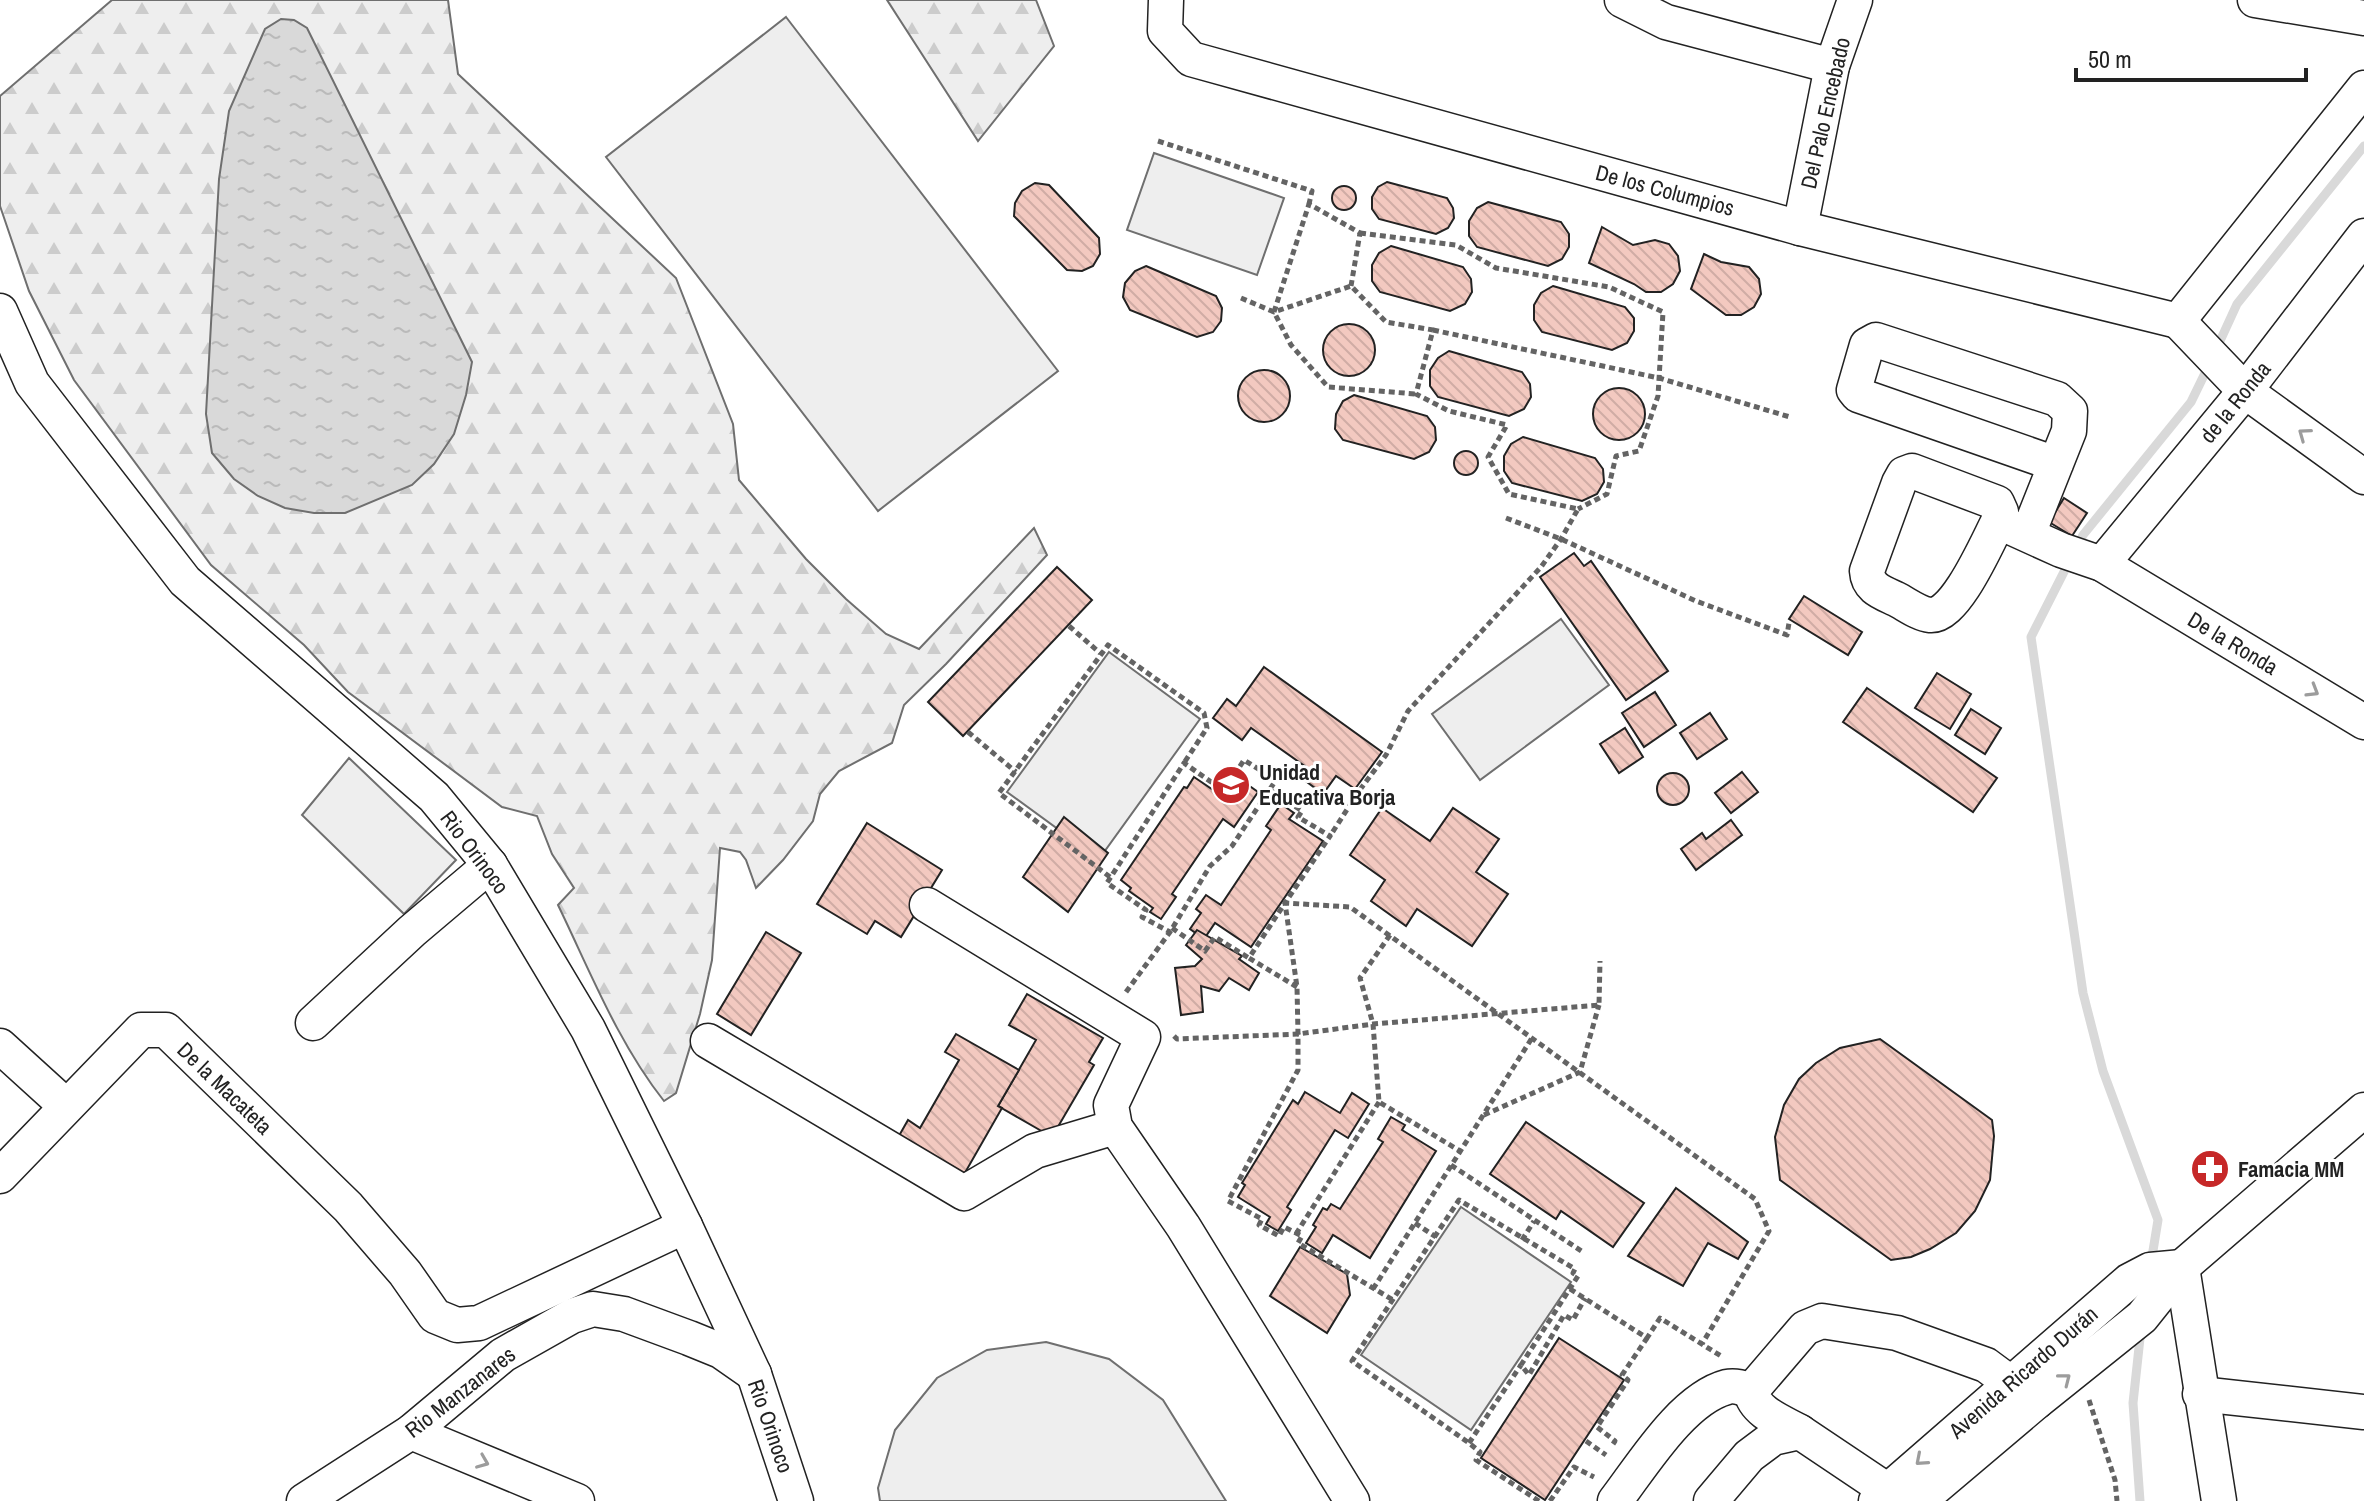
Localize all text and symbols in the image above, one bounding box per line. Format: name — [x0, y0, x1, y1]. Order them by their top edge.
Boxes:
scale bar — [2076, 32, 2306, 82]
street label: Del Palo Encebado — [1793, 34, 1857, 192]
text: 50 m — [2088, 43, 2132, 75]
street label: De los Columpios — [1592, 157, 1738, 223]
street label: de la Ronda — [2193, 355, 2277, 449]
one-way arrow — [2299, 429, 2313, 444]
street label: De la Ronda — [2182, 604, 2284, 682]
one-way arrow — [2304, 681, 2319, 696]
place label: Unidad Educativa Borja — [1259, 757, 1395, 812]
school or university icon: Unidad Educativa Borja — [1210, 764, 1252, 806]
street label: Rio Orinoco — [434, 804, 516, 900]
street label: De la Macateta — [171, 1035, 279, 1141]
pharmacy icon: Famacia MM — [2189, 1148, 2231, 1190]
place label: Famacia MM — [2238, 1154, 2344, 1184]
street label: Avenida Ricardo Durán — [1941, 1299, 2104, 1446]
street label: Rio Manzanares — [399, 1339, 521, 1445]
street label: Rio Orinoco — [741, 1375, 801, 1477]
one-way arrow — [2056, 1375, 2071, 1389]
one-way arrow — [1916, 1450, 1931, 1465]
one-way arrow — [475, 1452, 489, 1469]

